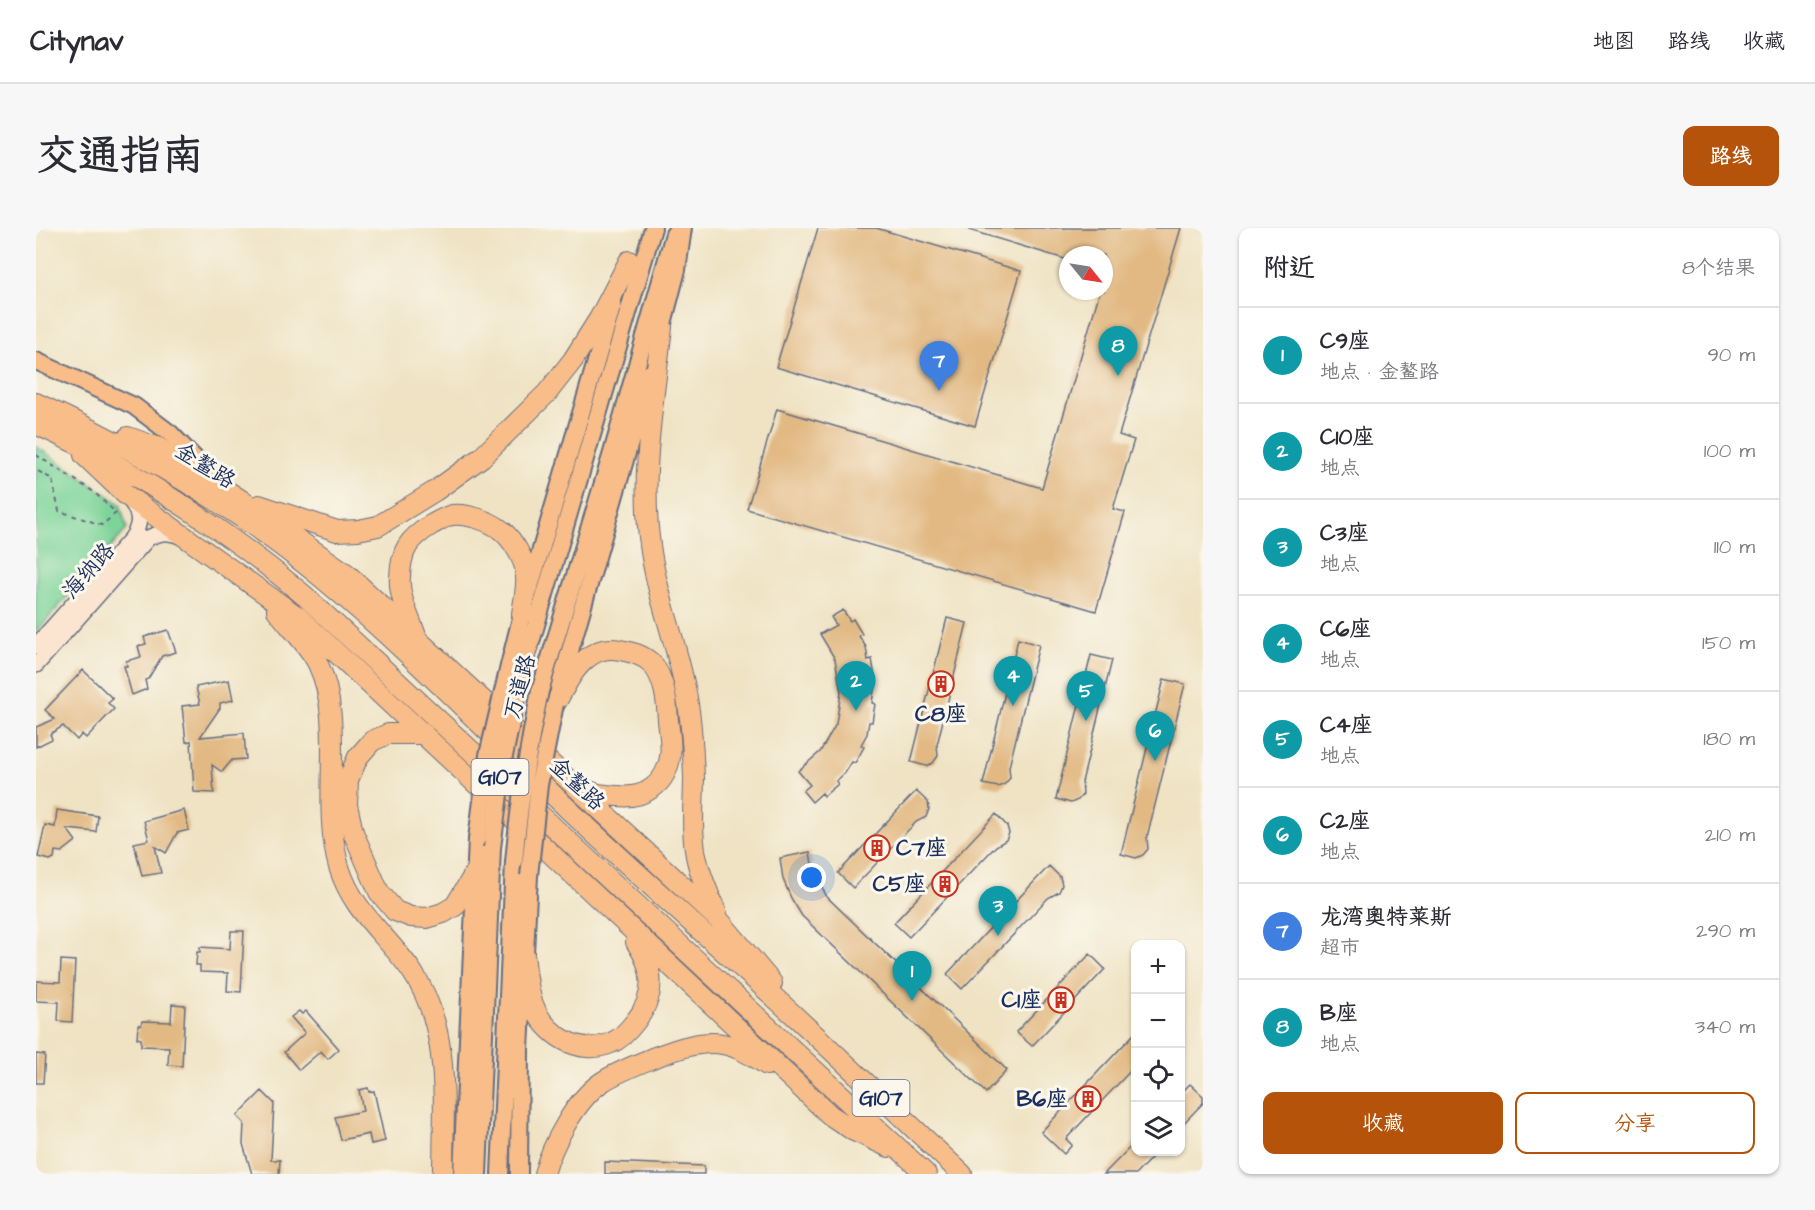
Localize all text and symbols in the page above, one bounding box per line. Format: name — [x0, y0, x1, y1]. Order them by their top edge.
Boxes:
text: Citynav — [30, 22, 124, 61]
text: 地图 — [1593, 27, 1635, 56]
text: 路线 — [1668, 27, 1710, 56]
text: 收藏 — [1743, 27, 1785, 56]
button: 路线 — [1683, 126, 1779, 186]
text: 交通指南 — [36, 128, 204, 186]
north arrow — [1059, 246, 1113, 300]
text: 附近 — [1263, 250, 1315, 286]
text: 8个结果 — [1682, 254, 1755, 282]
pin: 8 — [1098, 326, 1138, 376]
text: C9座 — [1320, 326, 1370, 357]
text: 1 — [1281, 341, 1284, 369]
text: 90 m — [1707, 341, 1755, 369]
pin: 7 — [920, 342, 958, 391]
text: 地点 · 金鳌路 — [1320, 358, 1439, 386]
text: C10座 — [1320, 422, 1374, 453]
street label: 金鳌路 — [169, 435, 241, 497]
text: 2 — [1277, 437, 1288, 465]
text: 100 m — [1704, 437, 1755, 465]
text: 地点 — [1320, 454, 1360, 482]
text: C3座 — [1320, 518, 1369, 549]
text: 3 — [1277, 533, 1288, 561]
text: 110 m — [1714, 533, 1755, 561]
street label: 海纳路 — [56, 536, 122, 606]
text: 地点 — [1320, 550, 1360, 578]
text: C6座 — [1320, 614, 1371, 645]
text: 4 — [1276, 629, 1289, 657]
text: 150 m — [1702, 629, 1755, 657]
text: 地点 — [1320, 646, 1360, 674]
street label: 万道路 — [496, 651, 544, 723]
pin: 4 — [994, 656, 1032, 706]
pin: 2 — [836, 662, 876, 711]
building icon: C8座 — [926, 669, 956, 699]
pin: 5 — [1066, 672, 1106, 721]
place label: C8座 — [915, 699, 967, 730]
text: C4座 — [1320, 710, 1373, 741]
pin: 6 — [1136, 712, 1174, 761]
text: 5 — [1275, 725, 1290, 753]
text: 180 m — [1703, 725, 1755, 753]
text: 地点 — [1320, 742, 1360, 770]
street label: 金鳌路 — [542, 750, 612, 818]
road number: G107 — [472, 759, 528, 795]
text: C2座 — [1320, 806, 1370, 837]
text: 6 — [1276, 821, 1289, 849]
text: 210 m — [1705, 821, 1755, 849]
building icon: C7座 — [862, 833, 892, 863]
place label: C7座 — [896, 833, 947, 864]
text: 地点 — [1320, 838, 1360, 866]
your location — [797, 863, 826, 892]
place label: C5座 — [873, 869, 926, 900]
building icon: C5座 — [930, 869, 960, 899]
pin: 3 — [978, 886, 1018, 936]
text: 龙湾奥特莱斯 — [1320, 902, 1452, 933]
text: 7 — [1276, 917, 1289, 945]
text: 290 m — [1696, 917, 1755, 945]
text: 超市 — [1320, 934, 1360, 962]
map controls — [1131, 940, 1185, 1156]
button: + — [1131, 940, 1185, 994]
pin: 1 — [892, 952, 932, 1001]
place label: C1座 — [1002, 985, 1042, 1016]
building icon: C1座 — [1046, 985, 1076, 1015]
button: − — [1131, 994, 1185, 1048]
text: B座 — [1320, 998, 1358, 1029]
text: 8 — [1276, 1013, 1289, 1041]
text: 340 m — [1695, 1013, 1755, 1041]
text: 地点 — [1320, 1030, 1360, 1058]
button: locate — [1131, 1048, 1185, 1102]
road number: G107 — [852, 1080, 910, 1116]
place label: B6座 — [1017, 1084, 1068, 1115]
building icon: B6座 — [1073, 1084, 1103, 1114]
button: 收藏 — [1263, 1092, 1503, 1154]
button: 分享 — [1515, 1092, 1755, 1154]
button: layers — [1131, 1102, 1185, 1156]

